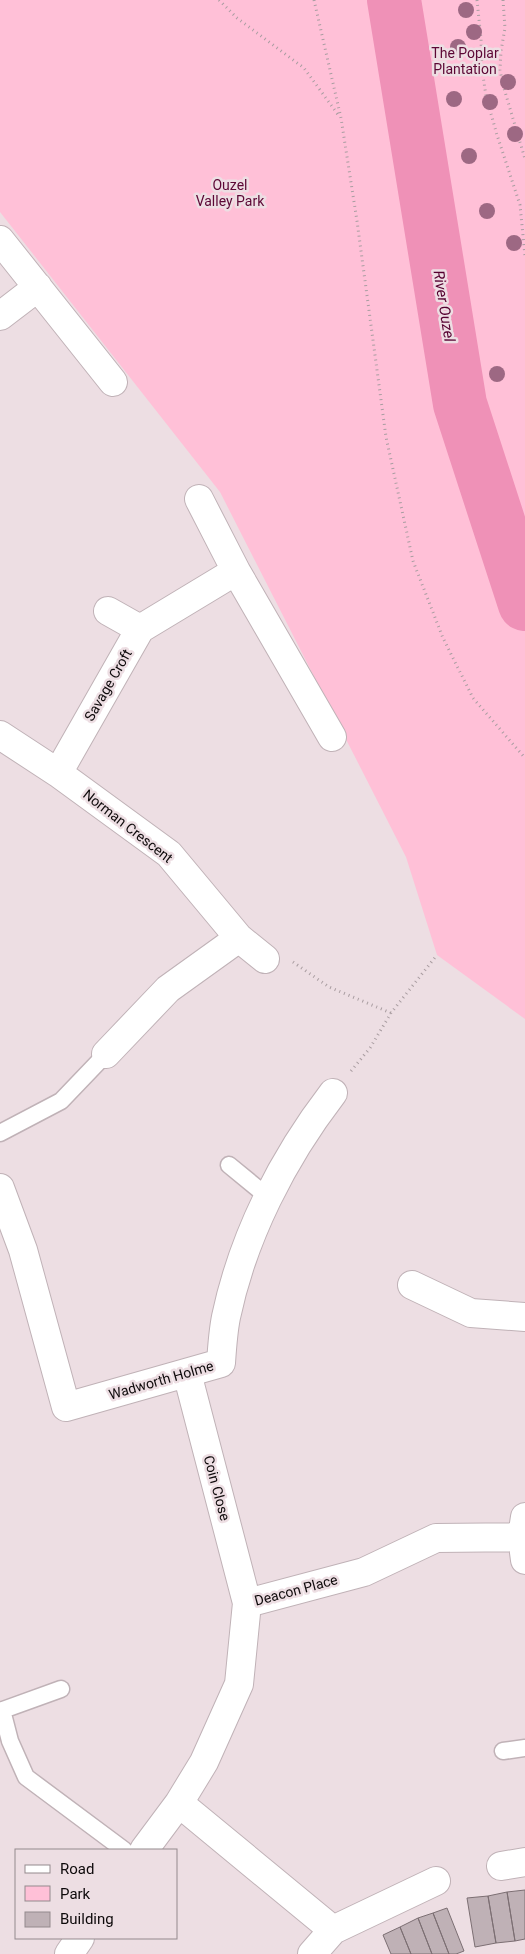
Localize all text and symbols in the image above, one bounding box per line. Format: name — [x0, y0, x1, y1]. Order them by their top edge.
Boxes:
park label: The Poplar Plantation — [431, 45, 499, 77]
park label: Ouzel Valley Park — [196, 177, 265, 209]
water label: River Ouzel — [429, 269, 459, 344]
street label: Savage Croft — [81, 646, 135, 724]
street label: Norman Crescent — [80, 786, 176, 866]
street label: Wadworth Holme — [107, 1357, 215, 1403]
street label: Coin Close — [201, 1454, 233, 1522]
street label: Deacon Place — [253, 1571, 339, 1609]
legend — [15, 1849, 178, 1939]
text: Road — [60, 1860, 94, 1878]
text: Park — [60, 1885, 91, 1903]
text: Building — [60, 1910, 114, 1928]

